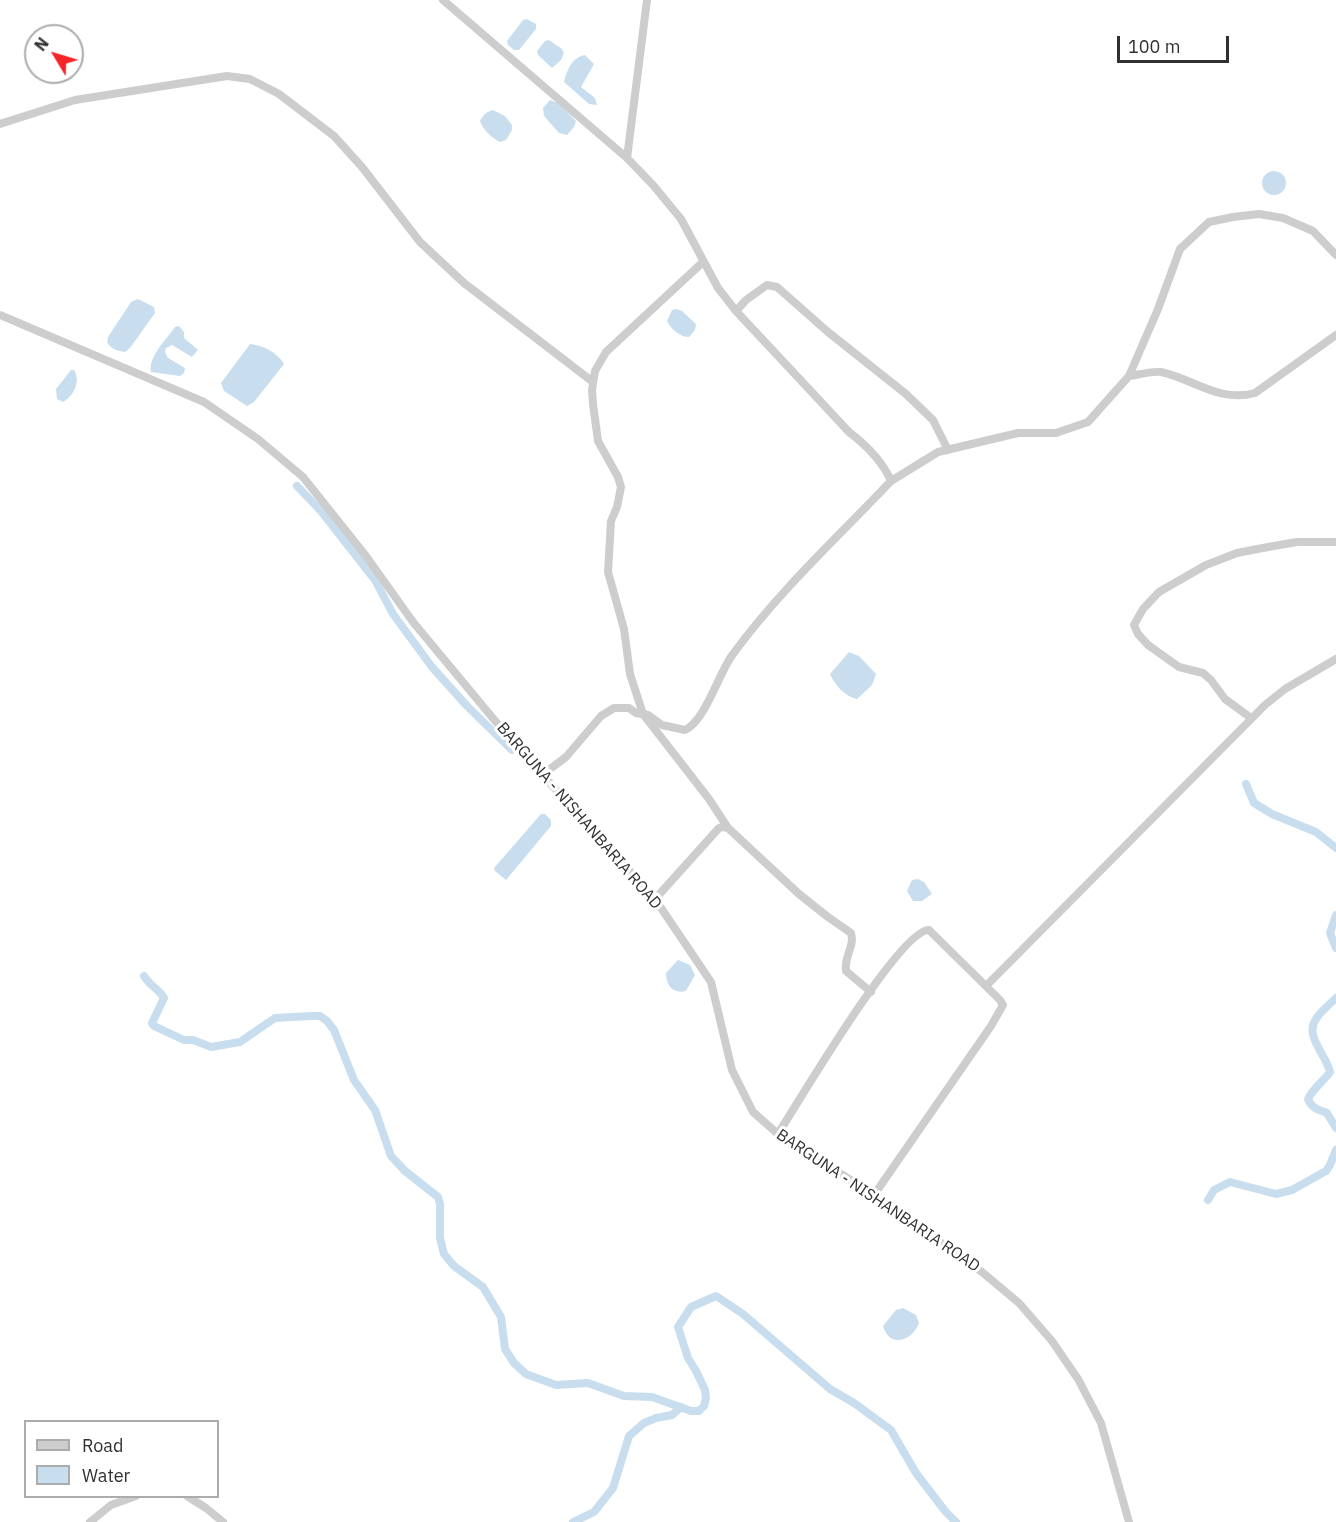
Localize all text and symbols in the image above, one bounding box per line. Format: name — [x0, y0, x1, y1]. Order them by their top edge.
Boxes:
north arrow — [24, 24, 84, 84]
scale bar — [1120, 24, 1232, 62]
text: N — [30, 33, 53, 55]
text: 100 m — [1128, 35, 1180, 58]
street label: BARGUNA - NISHANBARIA ROAD — [493, 719, 665, 913]
street label: BARGUNA - NISHANBARIA ROAD — [773, 1126, 983, 1276]
legend — [24, 1420, 219, 1498]
text: Road — [82, 1434, 123, 1457]
text: Water — [82, 1464, 130, 1487]

